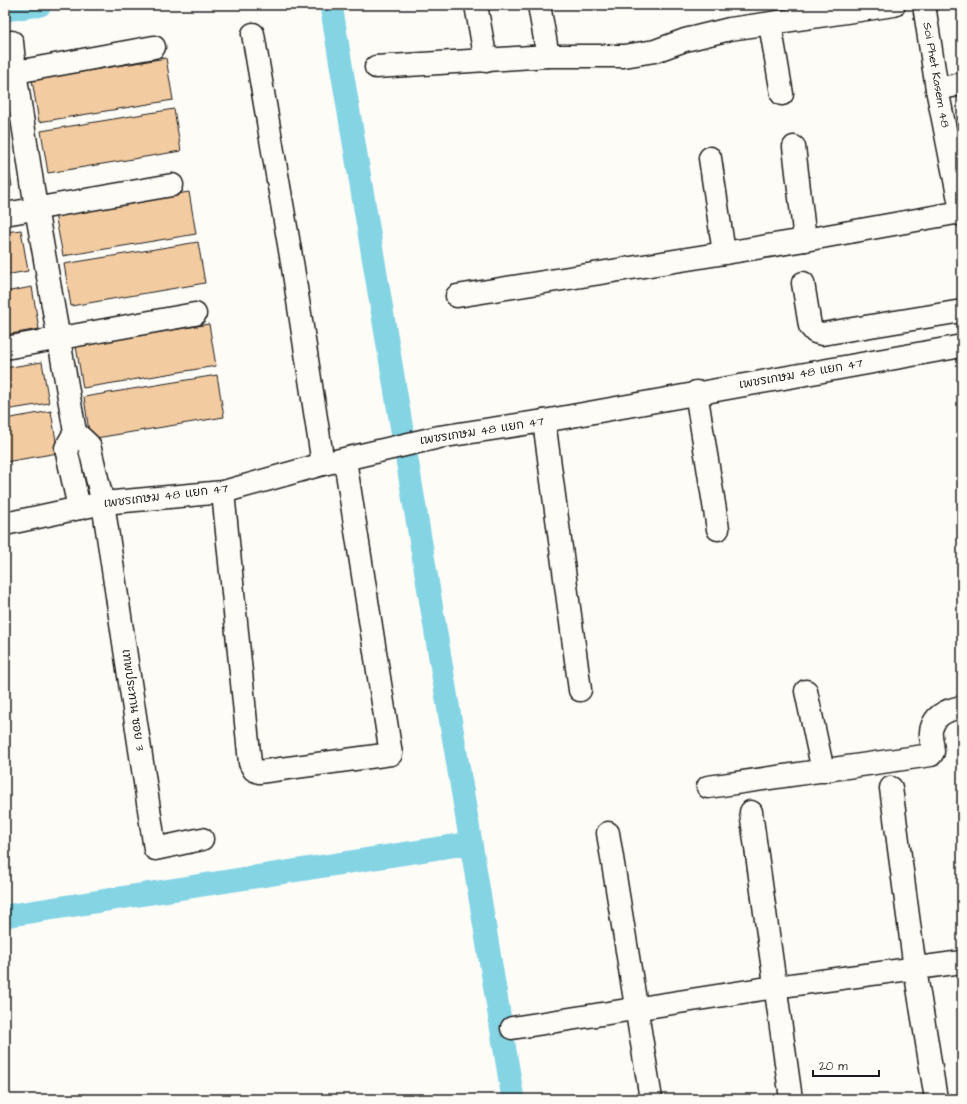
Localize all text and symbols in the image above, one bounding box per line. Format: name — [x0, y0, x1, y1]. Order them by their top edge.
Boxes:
street label: Soi Phet Kasem 48 — [918, 21, 954, 129]
street label: เพชรเกษม 48 แยก 47 — [738, 355, 865, 393]
street label: เพชรเกษม 48 แยก 47 — [419, 413, 546, 449]
street label: เพชรเกษม 48 แยก 47 — [103, 480, 230, 512]
street label: เทพประทาน ซอย 3 — [117, 648, 149, 752]
scale bar — [813, 1052, 879, 1078]
text: 20 m — [819, 1058, 848, 1075]

